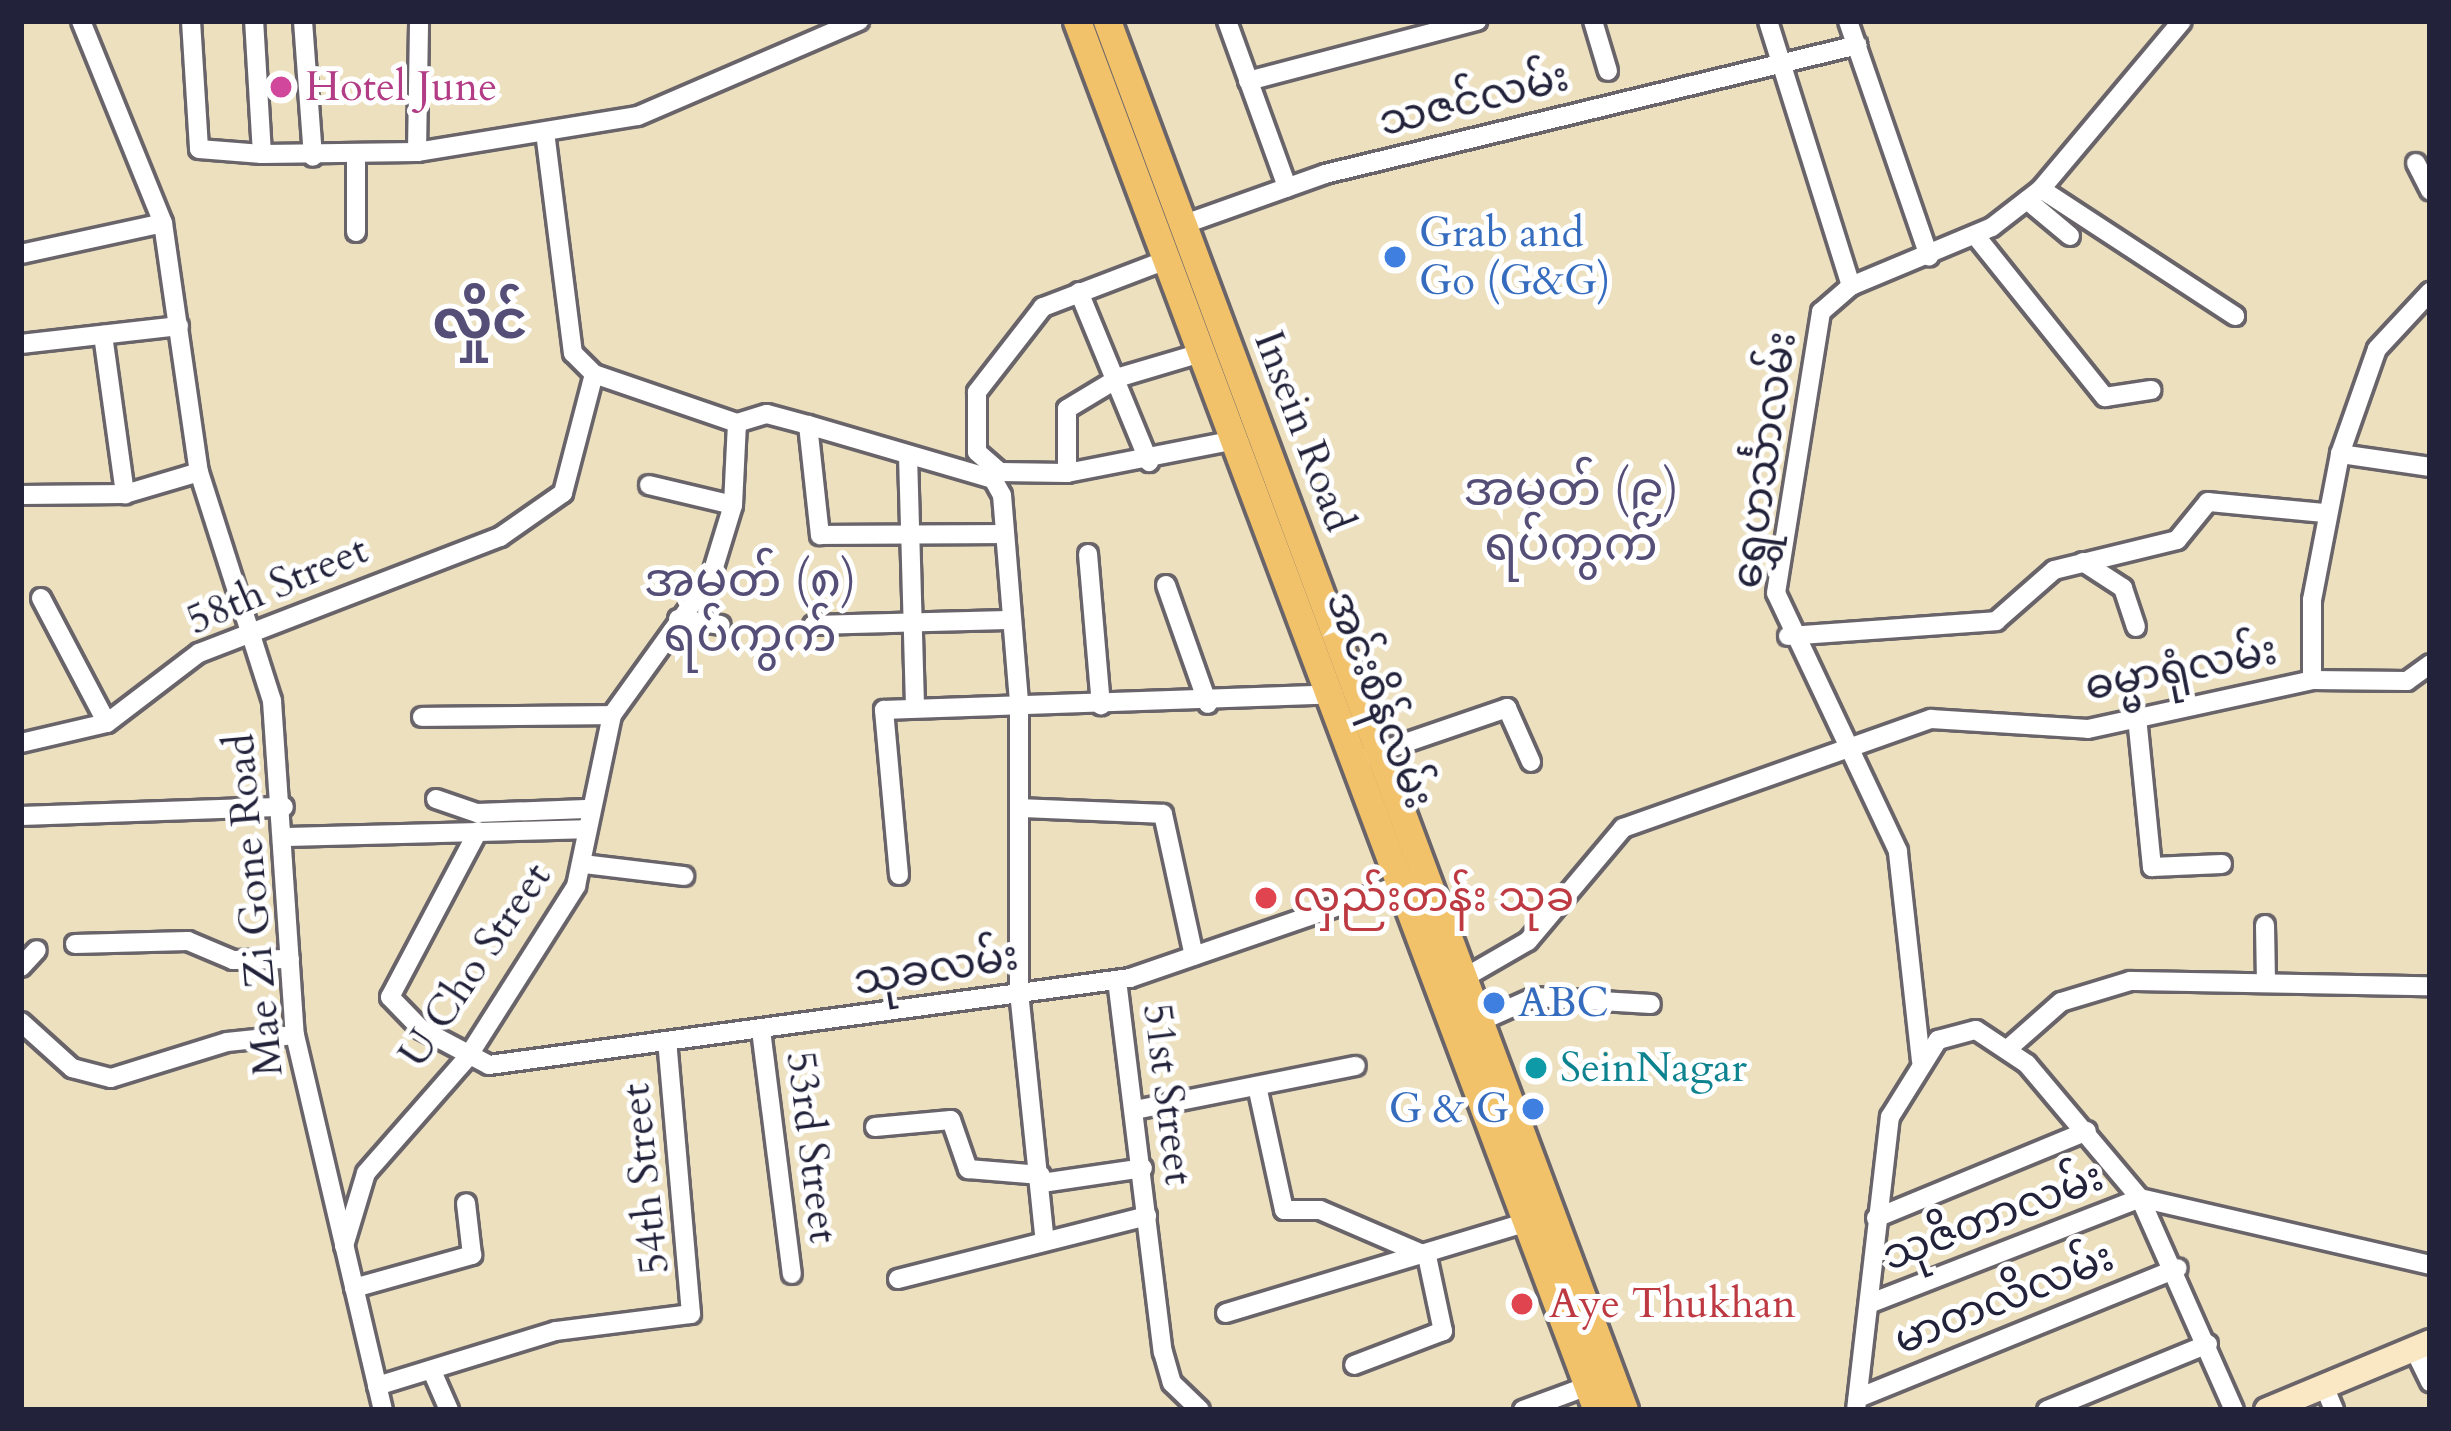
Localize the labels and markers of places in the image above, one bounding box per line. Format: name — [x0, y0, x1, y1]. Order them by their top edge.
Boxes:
place label: Hotel June — [305, 62, 497, 112]
marker: Hotel June — [268, 74, 294, 100]
place label: Grab and Go (G&G) — [1419, 208, 1611, 306]
marker: Grab and Go (G&G) — [1382, 244, 1408, 270]
place label: လှည်းတန်း သုခ — [1293, 873, 1574, 923]
marker: လှည်းတန်း သုခ — [1250, 882, 1282, 914]
place label: ABC — [1518, 978, 1609, 1028]
marker: ABC — [1481, 990, 1507, 1016]
place label: SeinNagar — [1560, 1043, 1747, 1093]
marker: SeinNagar — [1523, 1055, 1549, 1081]
place label: G & G — [1389, 1084, 1509, 1134]
marker: G & G — [1520, 1096, 1546, 1122]
place label: Aye Thukhan — [1549, 1279, 1796, 1329]
marker: Aye Thukhan — [1506, 1288, 1538, 1320]

